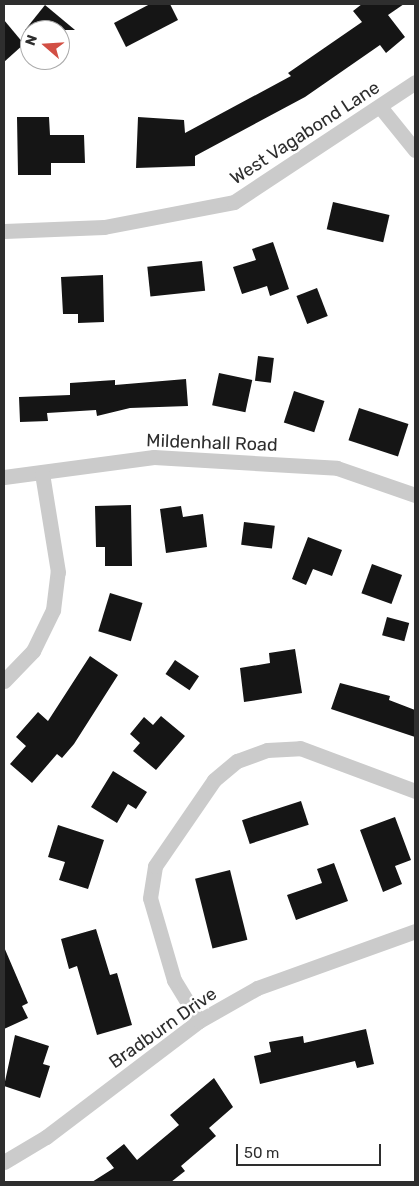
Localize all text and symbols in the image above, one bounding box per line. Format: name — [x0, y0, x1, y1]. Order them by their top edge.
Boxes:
north arrow — [20, 20, 70, 70]
text: N — [22, 33, 41, 48]
street label: West Vagabond Lane — [226, 76, 384, 190]
street label: Mildenhall Road — [146, 430, 278, 456]
street label: Bradburn Drive — [105, 983, 221, 1073]
scale bar — [239, 1134, 384, 1166]
text: 50 m — [244, 1144, 279, 1162]

